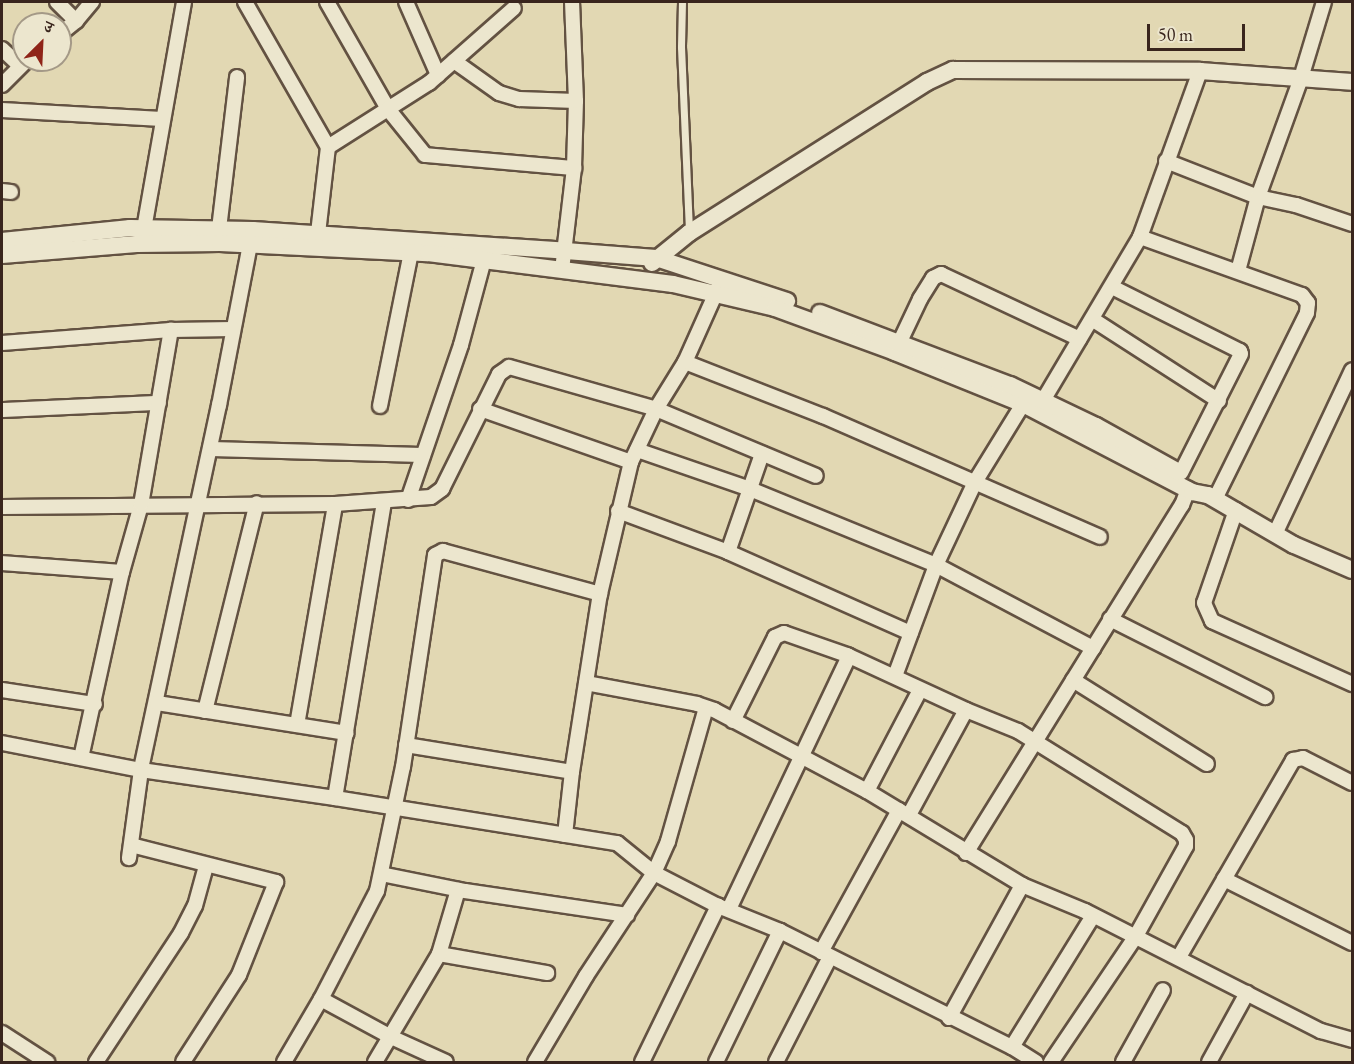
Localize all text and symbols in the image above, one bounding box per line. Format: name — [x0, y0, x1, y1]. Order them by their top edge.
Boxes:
north arrow — [12, 12, 72, 72]
scale bar — [1150, 12, 1248, 50]
text: उ — [41, 16, 57, 38]
text: 50 m — [1158, 23, 1193, 46]

